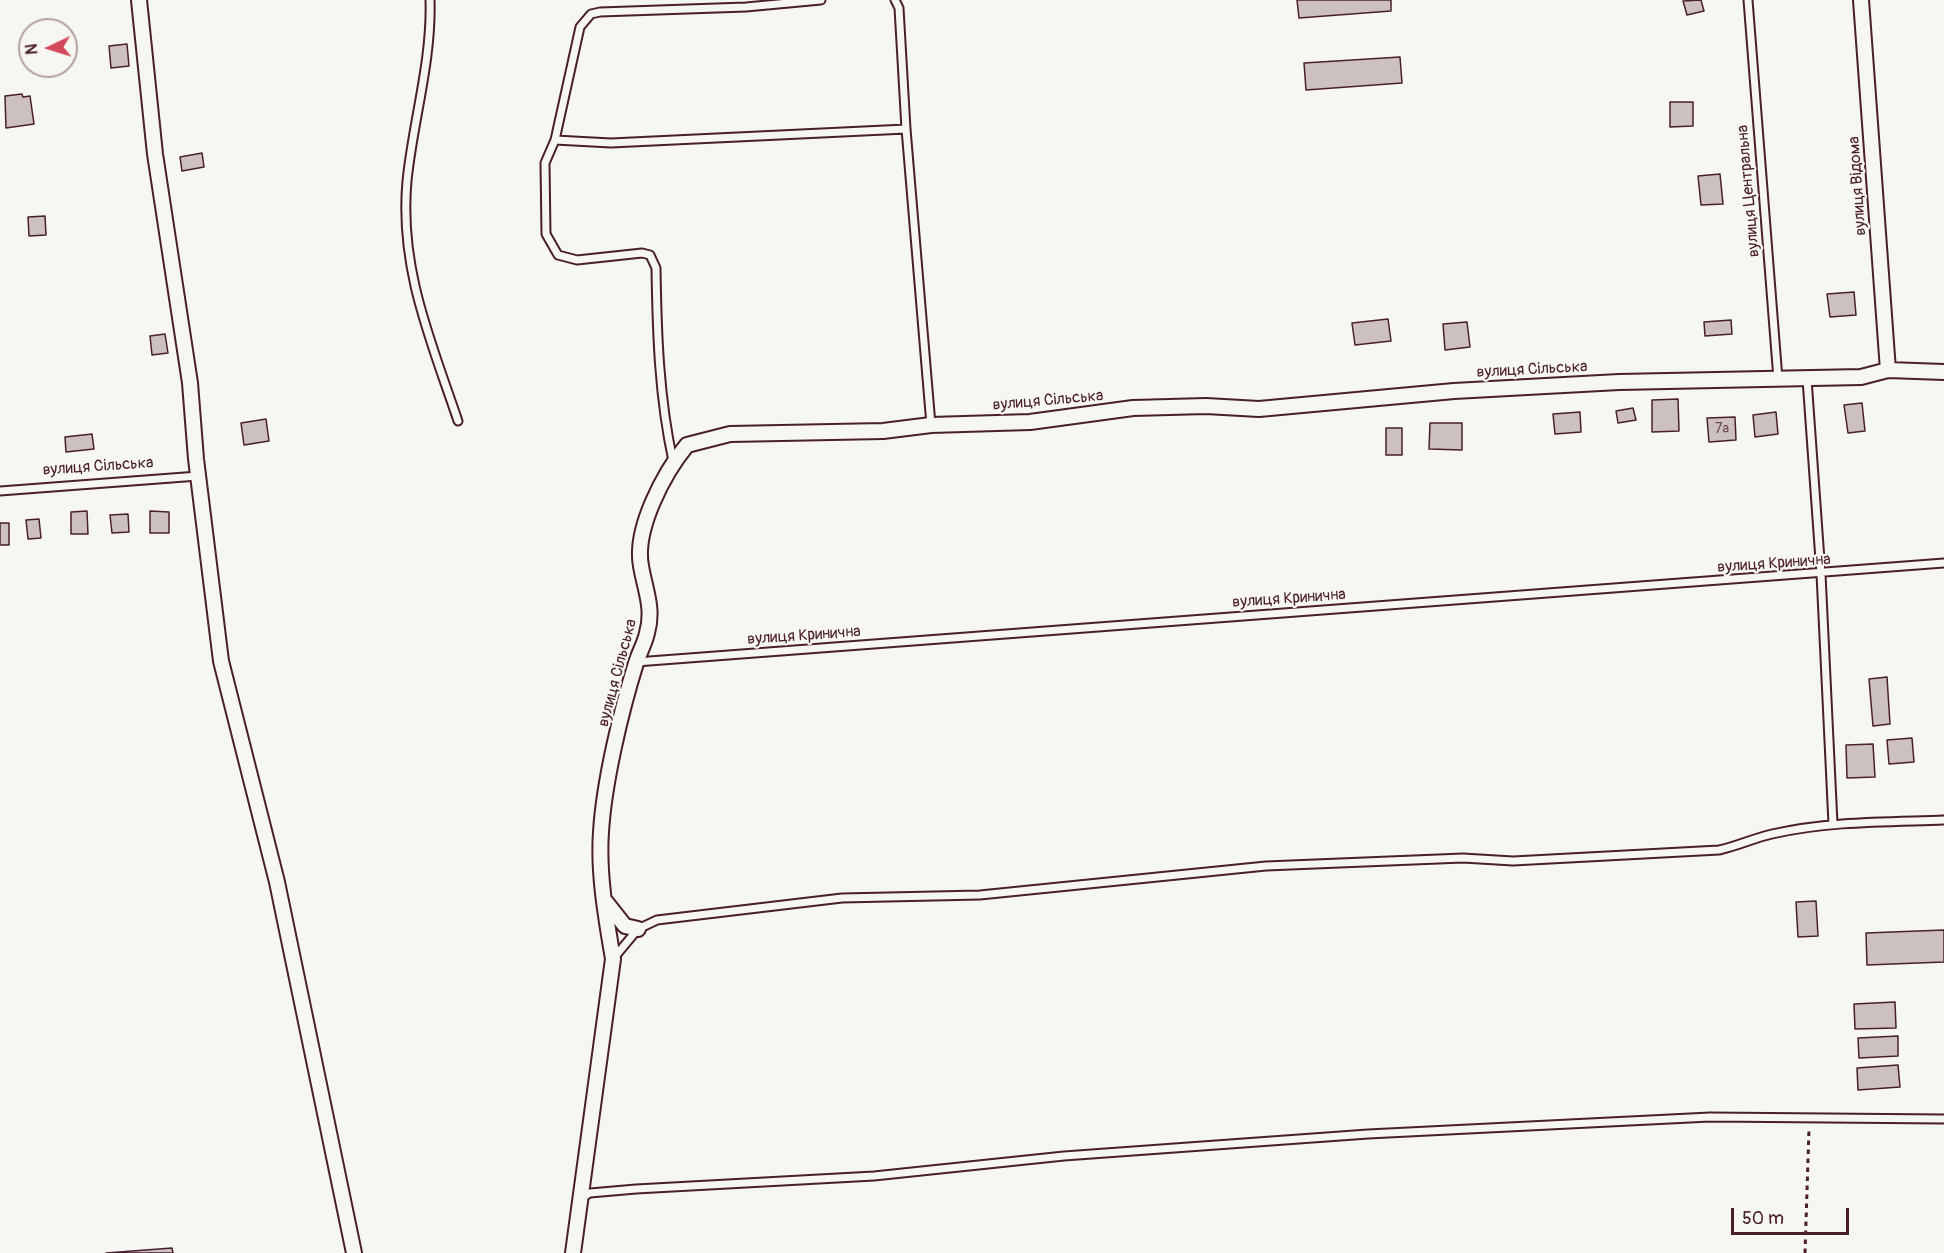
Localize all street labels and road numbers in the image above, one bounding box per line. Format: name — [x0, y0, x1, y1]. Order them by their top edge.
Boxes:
street label: вулиця Центральна — [1734, 124, 1764, 258]
street label: вулиця Відома — [1845, 136, 1871, 236]
street label: вулиця Сільська — [1476, 358, 1588, 382]
street label: вулиця Сільська — [992, 387, 1104, 415]
street label: вулиця Сільська — [42, 454, 154, 480]
street label: вулиця Кринична — [1717, 550, 1831, 578]
street label: вулиця Кринична — [1232, 585, 1346, 613]
street label: вулиця Сільська — [594, 617, 642, 729]
street label: вулиця Кринична — [747, 622, 861, 650]

